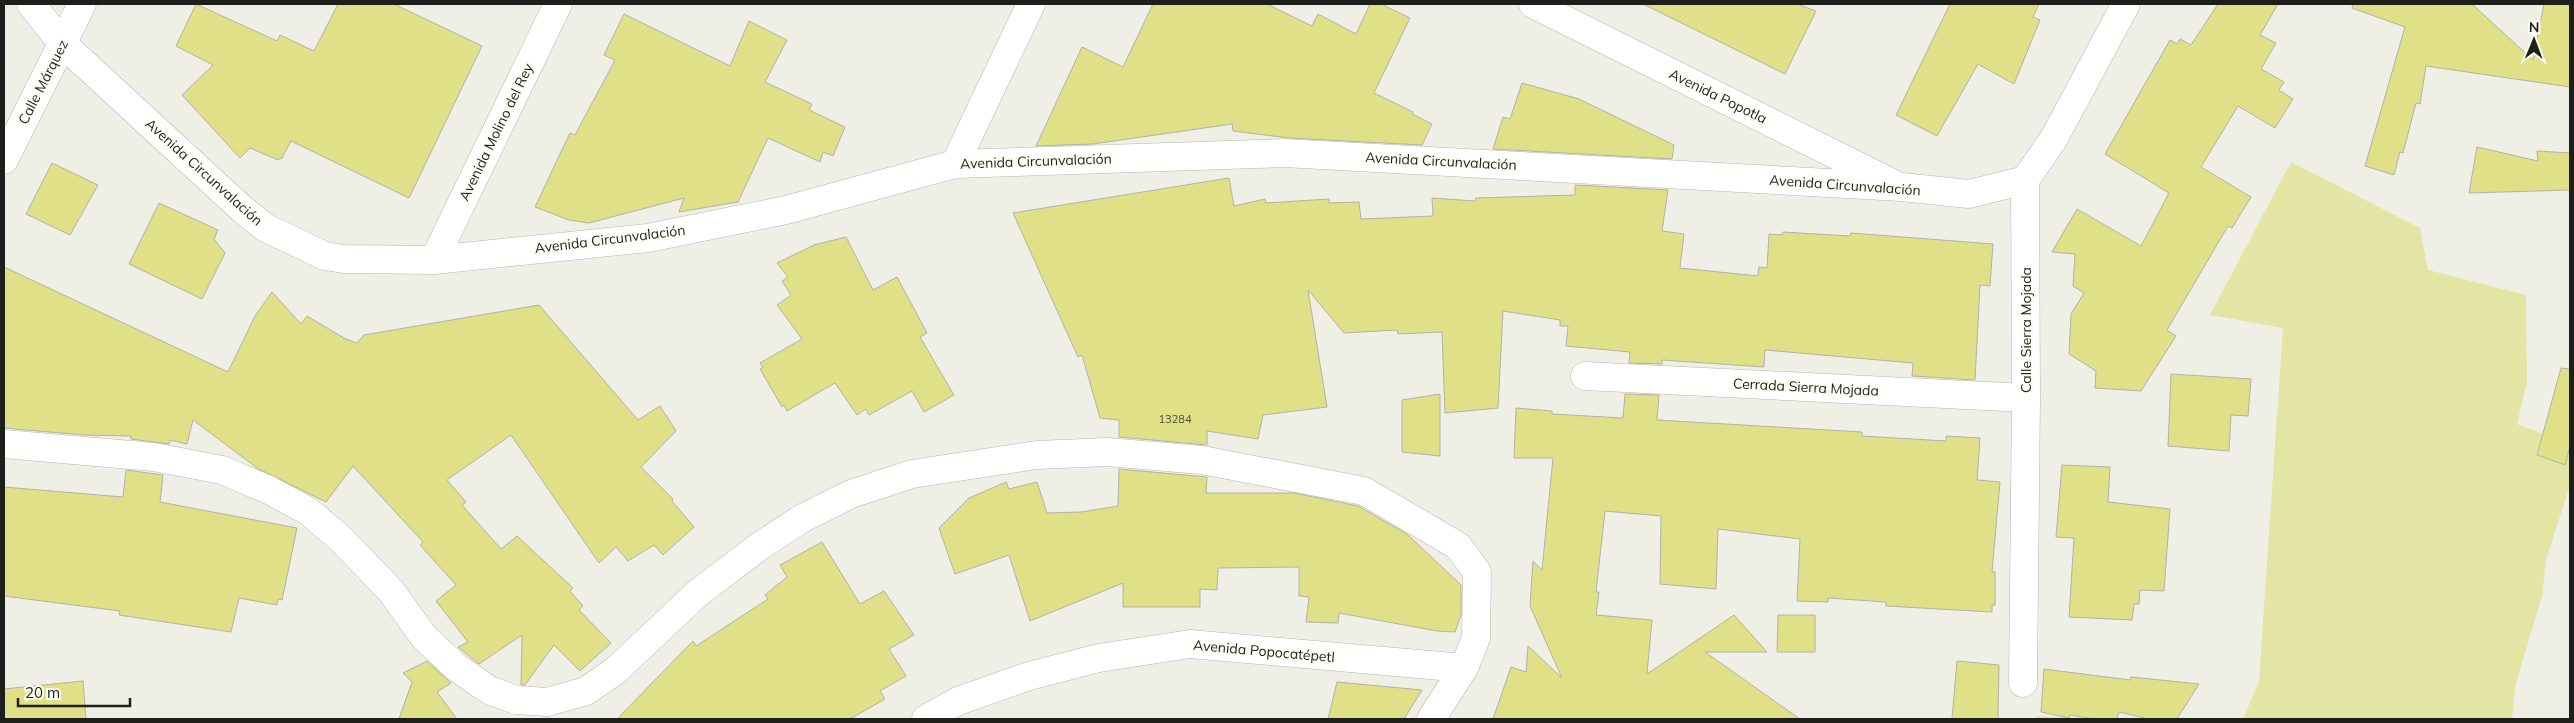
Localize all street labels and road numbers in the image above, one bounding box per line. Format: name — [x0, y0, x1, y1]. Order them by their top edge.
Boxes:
street label: Calle Márquez — [14, 37, 72, 127]
street label: Avenida Molino del Rey — [455, 60, 537, 204]
street label: Avenida Popotla — [1666, 65, 1770, 127]
street label: Avenida Circunvalación — [142, 115, 266, 229]
street label: Avenida Circunvalación — [1365, 148, 1517, 174]
street label: Avenida Circunvalación — [960, 149, 1112, 173]
street label: Avenida Circunvalación — [1769, 171, 1921, 199]
street label: Avenida Circunvalación — [534, 221, 686, 257]
street label: Calle Sierra Mojada — [2017, 267, 2035, 393]
street label: Cerrada Sierra Mojada — [1733, 374, 1879, 400]
street label: Avenida Popocatépetl — [1192, 636, 1336, 666]

